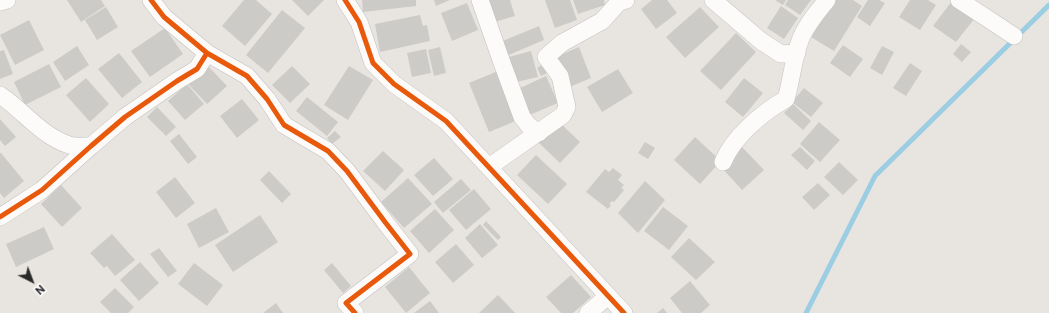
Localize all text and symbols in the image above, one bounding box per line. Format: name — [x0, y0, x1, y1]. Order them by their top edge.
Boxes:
north arrow — [12, 261, 52, 301]
text: N — [33, 283, 48, 298]

